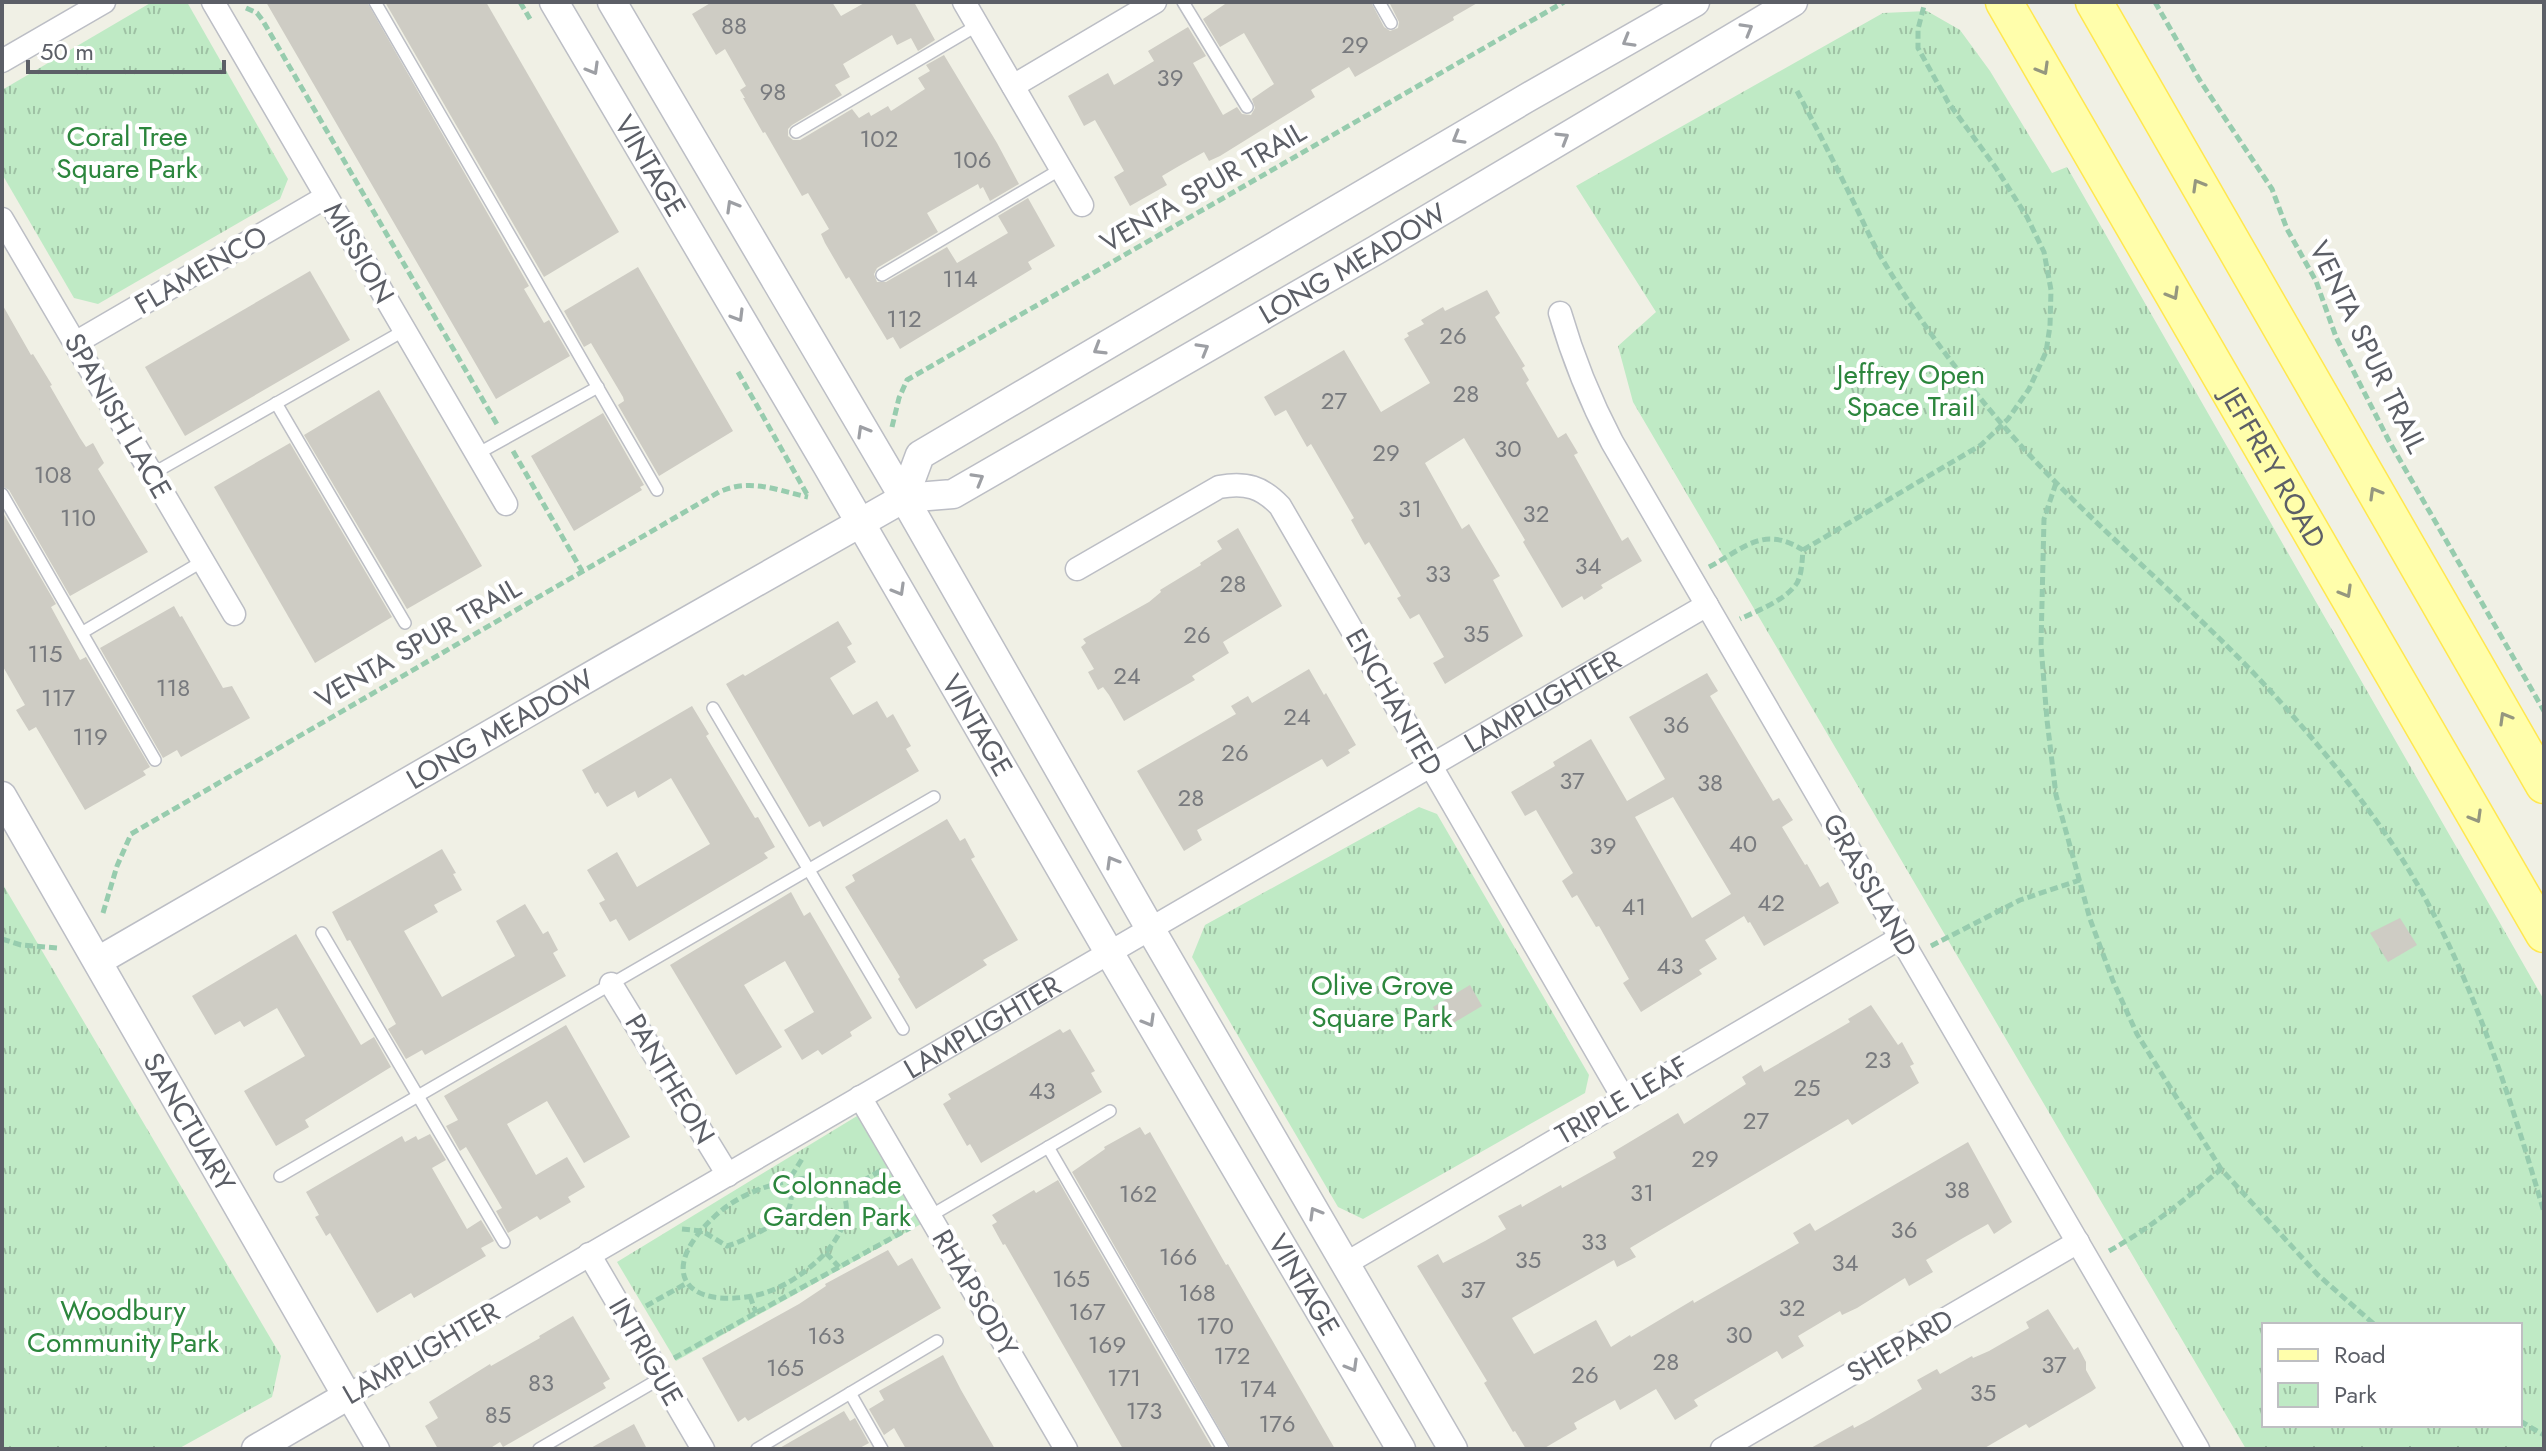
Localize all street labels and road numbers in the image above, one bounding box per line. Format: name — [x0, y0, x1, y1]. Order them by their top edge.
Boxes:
street label: VINTAGE — [604, 107, 697, 224]
street label: VENTA SPUR TRAIL — [1092, 111, 1314, 263]
street label: LONG MEADOW — [1251, 192, 1454, 334]
street label: MISSION — [314, 195, 404, 311]
street label: FLAMENCO — [127, 215, 275, 325]
street label: VENTA SPUR TRAIL — [2299, 234, 2437, 460]
street label: SPANISH LACE — [54, 326, 182, 506]
street label: JEFFREY ROAD — [2209, 376, 2337, 556]
street label: VENTA SPUR TRAIL — [307, 567, 529, 719]
street label: ENCHANTED — [1335, 621, 1453, 783]
street label: LAMPLIGHTER — [1456, 639, 1629, 763]
street label: LONG MEADOW — [398, 658, 601, 799]
street label: VINTAGE — [932, 666, 1023, 784]
street label: GRASSLAND — [1812, 806, 1928, 964]
street label: LAMPLIGHTER — [896, 965, 1068, 1088]
street label: PANTHEON — [615, 1006, 725, 1152]
street label: SANCTUARY — [133, 1045, 246, 1199]
street label: TRIPLE LEAF — [1548, 1045, 1696, 1155]
street label: RHAPSODY — [922, 1222, 1028, 1365]
street label: VINTAGE — [1258, 1226, 1350, 1343]
street label: INTRIGUE — [599, 1290, 693, 1414]
street label: LAMPLIGHTER — [335, 1291, 507, 1415]
street label: SHEPARD — [1839, 1299, 1961, 1393]

